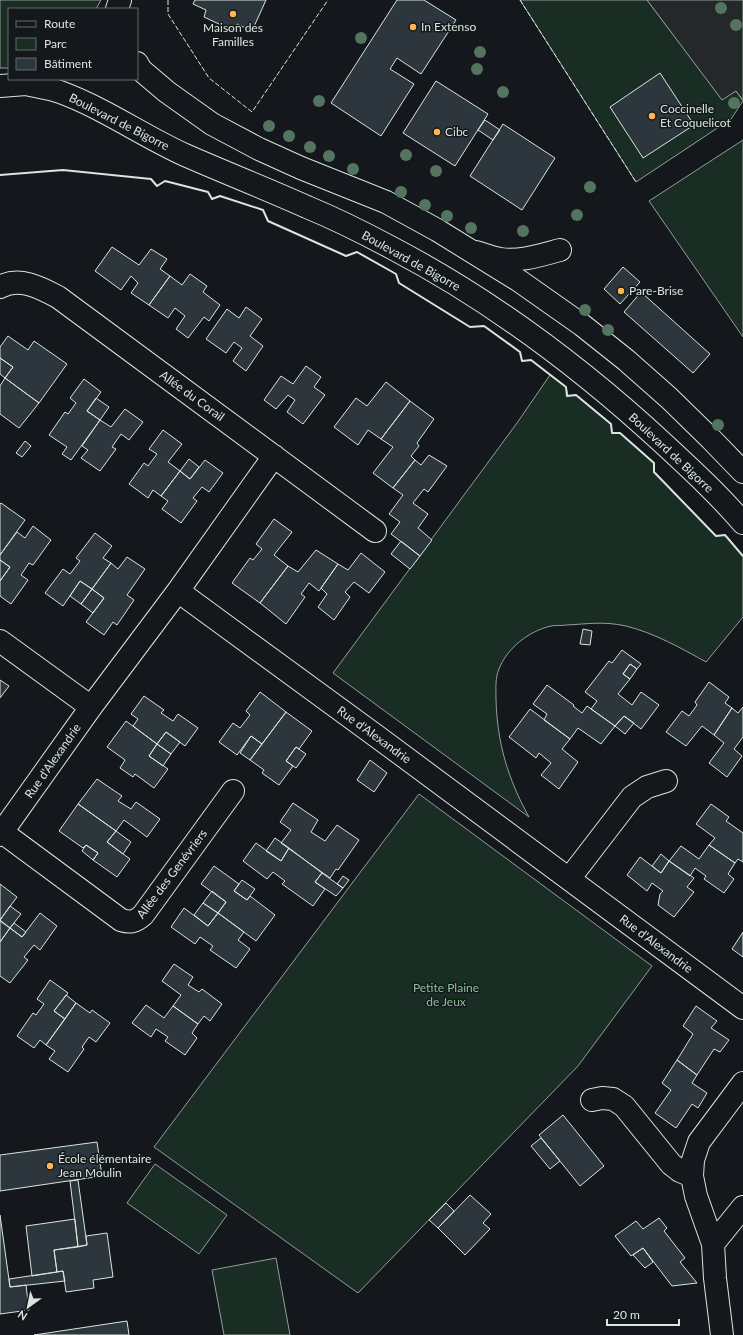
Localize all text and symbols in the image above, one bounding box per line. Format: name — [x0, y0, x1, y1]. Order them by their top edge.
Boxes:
legend — [8, 8, 138, 80]
marker: Maison des Familles — [228, 9, 238, 19]
text: Route — [44, 16, 75, 31]
place label: In Extenso — [421, 19, 476, 34]
place label: Maison des Familles — [203, 20, 263, 49]
marker: In Extenso — [408, 22, 418, 32]
text: Parc — [44, 36, 67, 51]
text: Bâtiment — [44, 56, 93, 71]
street label: Boulevard de Bigorre — [67, 90, 172, 153]
place label: Coccinelle Et Coquelicot — [660, 101, 732, 130]
marker: Coccinelle Et Coquelicot — [647, 111, 657, 121]
place label: Cibc — [445, 124, 469, 139]
marker: Cibc — [432, 127, 442, 137]
street label: Boulevard de Bigorre — [359, 227, 463, 294]
place label: Pare-Brise — [629, 283, 683, 298]
marker: Pare-Brise — [616, 286, 626, 296]
street label: Allée du Corail — [157, 367, 228, 424]
street label: Boulevard de Bigorre — [626, 409, 717, 496]
street label: Rue d'Alexandrie — [334, 703, 414, 767]
street label: Rue d'Alexandrie — [21, 720, 84, 801]
street label: Allée des Genévriers — [133, 826, 210, 921]
street label: Rue d'Alexandrie — [617, 911, 696, 976]
park label: Petite Plaine de Jeux — [413, 980, 479, 1009]
place label: École élémentaire Jean Moulin — [58, 1151, 151, 1180]
marker: École élémentaire Jean Moulin — [45, 1161, 55, 1171]
north arrow — [8, 1287, 48, 1327]
scale bar — [607, 1301, 679, 1327]
text: 20 m — [613, 1307, 640, 1322]
text: N — [15, 1308, 29, 1324]

